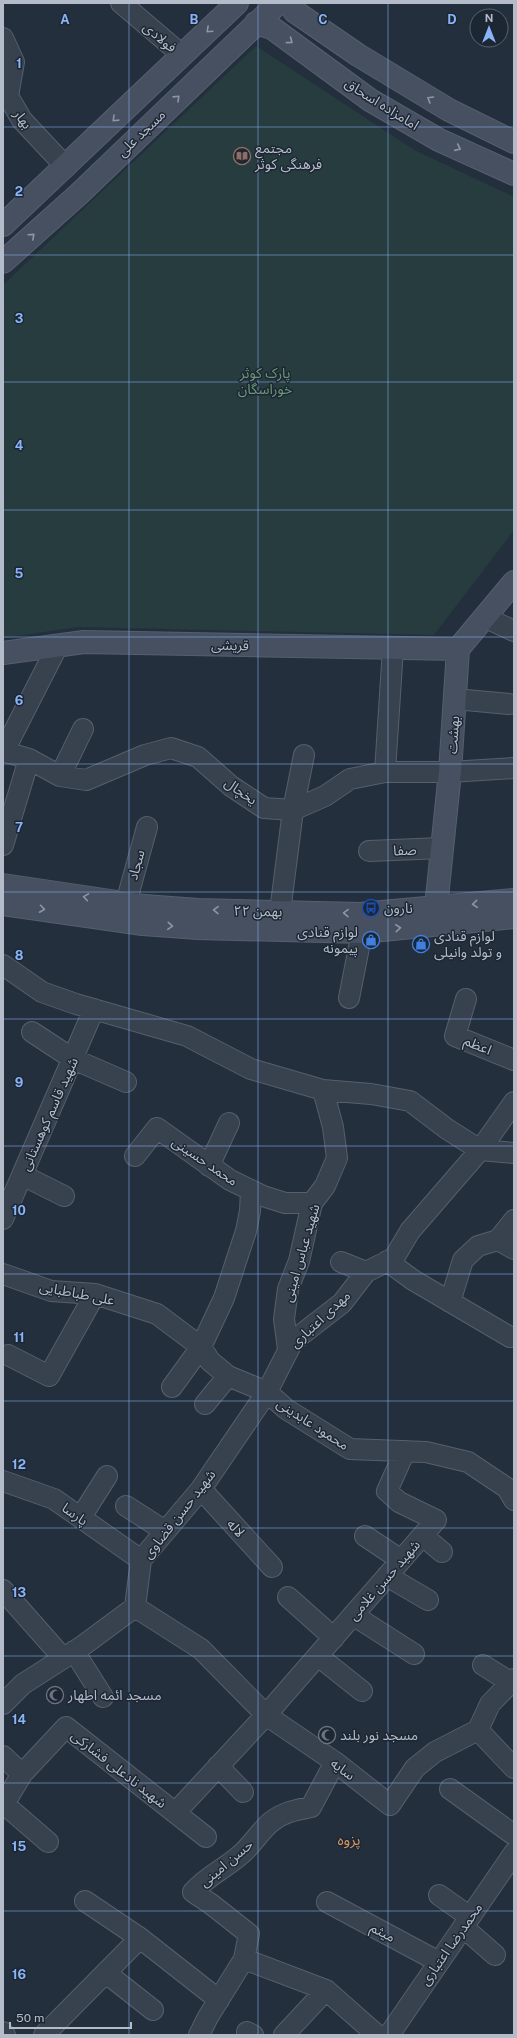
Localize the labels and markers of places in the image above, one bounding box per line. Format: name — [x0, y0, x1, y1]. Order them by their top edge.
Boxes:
place label: مجتمع فرهنگی کوثر — [254, 140, 322, 173]
library icon: مجتمع فرهنگی کوثر — [232, 146, 252, 166]
bus stop icon: نارون — [361, 898, 381, 918]
place label: نارون — [384, 900, 413, 917]
place label: لوازم قنادی پیمونه — [297, 924, 358, 958]
place label: لوازم قنادی و تولد وانیلی — [434, 928, 502, 961]
shop icon: لوازم قنادی پیمونه — [361, 930, 381, 950]
shop icon: لوازم قنادی و تولد وانیلی — [411, 934, 431, 954]
mosque icon: مسجد ائمه اطهار — [45, 1685, 65, 1705]
place label: مسجد ائمه اطهار — [67, 1687, 162, 1704]
mosque icon: مسجد نور بلند — [317, 1725, 337, 1745]
place label: مسجد نور بلند — [340, 1727, 418, 1744]

